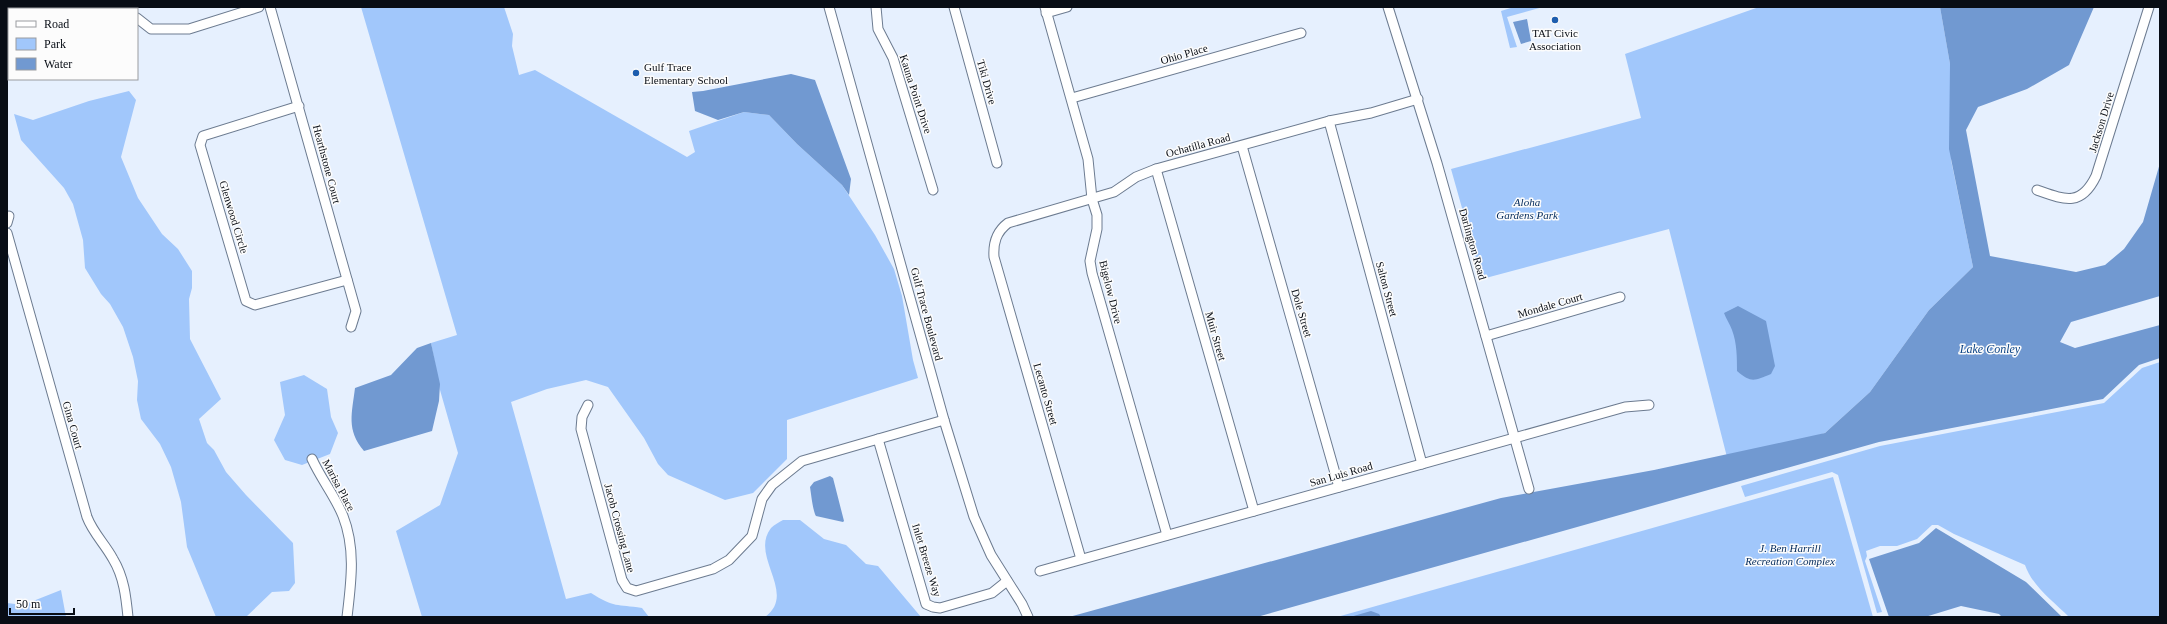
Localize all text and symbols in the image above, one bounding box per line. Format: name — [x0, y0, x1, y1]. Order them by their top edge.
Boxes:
legend — [8, 8, 138, 80]
marker: TAT Civic Association — [1550, 15, 1560, 25]
text: Road — [44, 17, 69, 31]
place label: TAT Civic Association — [1529, 27, 1581, 52]
text: Park — [44, 37, 66, 51]
street label: Ohio Place — [1159, 42, 1209, 66]
street label: Kauna Point Drive — [898, 53, 934, 135]
text: Water — [44, 57, 72, 71]
street label: Tiki Drive — [975, 58, 999, 106]
place label: Gulf Trace Elementary School — [644, 61, 728, 86]
marker: Gulf Trace Elementary School — [631, 68, 641, 78]
street label: Jackson Drive — [2086, 90, 2116, 154]
street label: Hearthstone Court — [311, 123, 343, 205]
street label: Ochatilla Road — [1164, 130, 1232, 159]
street label: Glenwood Circle — [217, 179, 251, 255]
park label: Aloha Gardens Park — [1496, 196, 1559, 221]
street label: Darlington Road — [1457, 207, 1489, 282]
street label: Bigelow Drive — [1097, 259, 1125, 325]
street label: Salton Street — [1374, 260, 1400, 318]
street label: Gulf Trace Boulevard — [909, 266, 945, 362]
street label: Dole Street — [1289, 287, 1315, 339]
street label: Mondale Court — [1516, 290, 1584, 320]
street label: Muir Street — [1203, 310, 1229, 362]
water label: Lake Conley — [1959, 342, 2021, 356]
street label: Lecanto Street — [1031, 362, 1061, 426]
street label: Gina Court — [60, 400, 86, 450]
street label: Marisa Place — [320, 457, 358, 513]
street label: San Luis Road — [1308, 459, 1374, 489]
street label: Jacob Crossing Lane — [602, 482, 638, 574]
street label: Inlet Breeze Way — [910, 522, 944, 599]
park label: J. Ben Harrill Recreation Complex — [1744, 542, 1835, 567]
scale bar — [10, 590, 74, 616]
text: 50 m — [16, 597, 41, 611]

